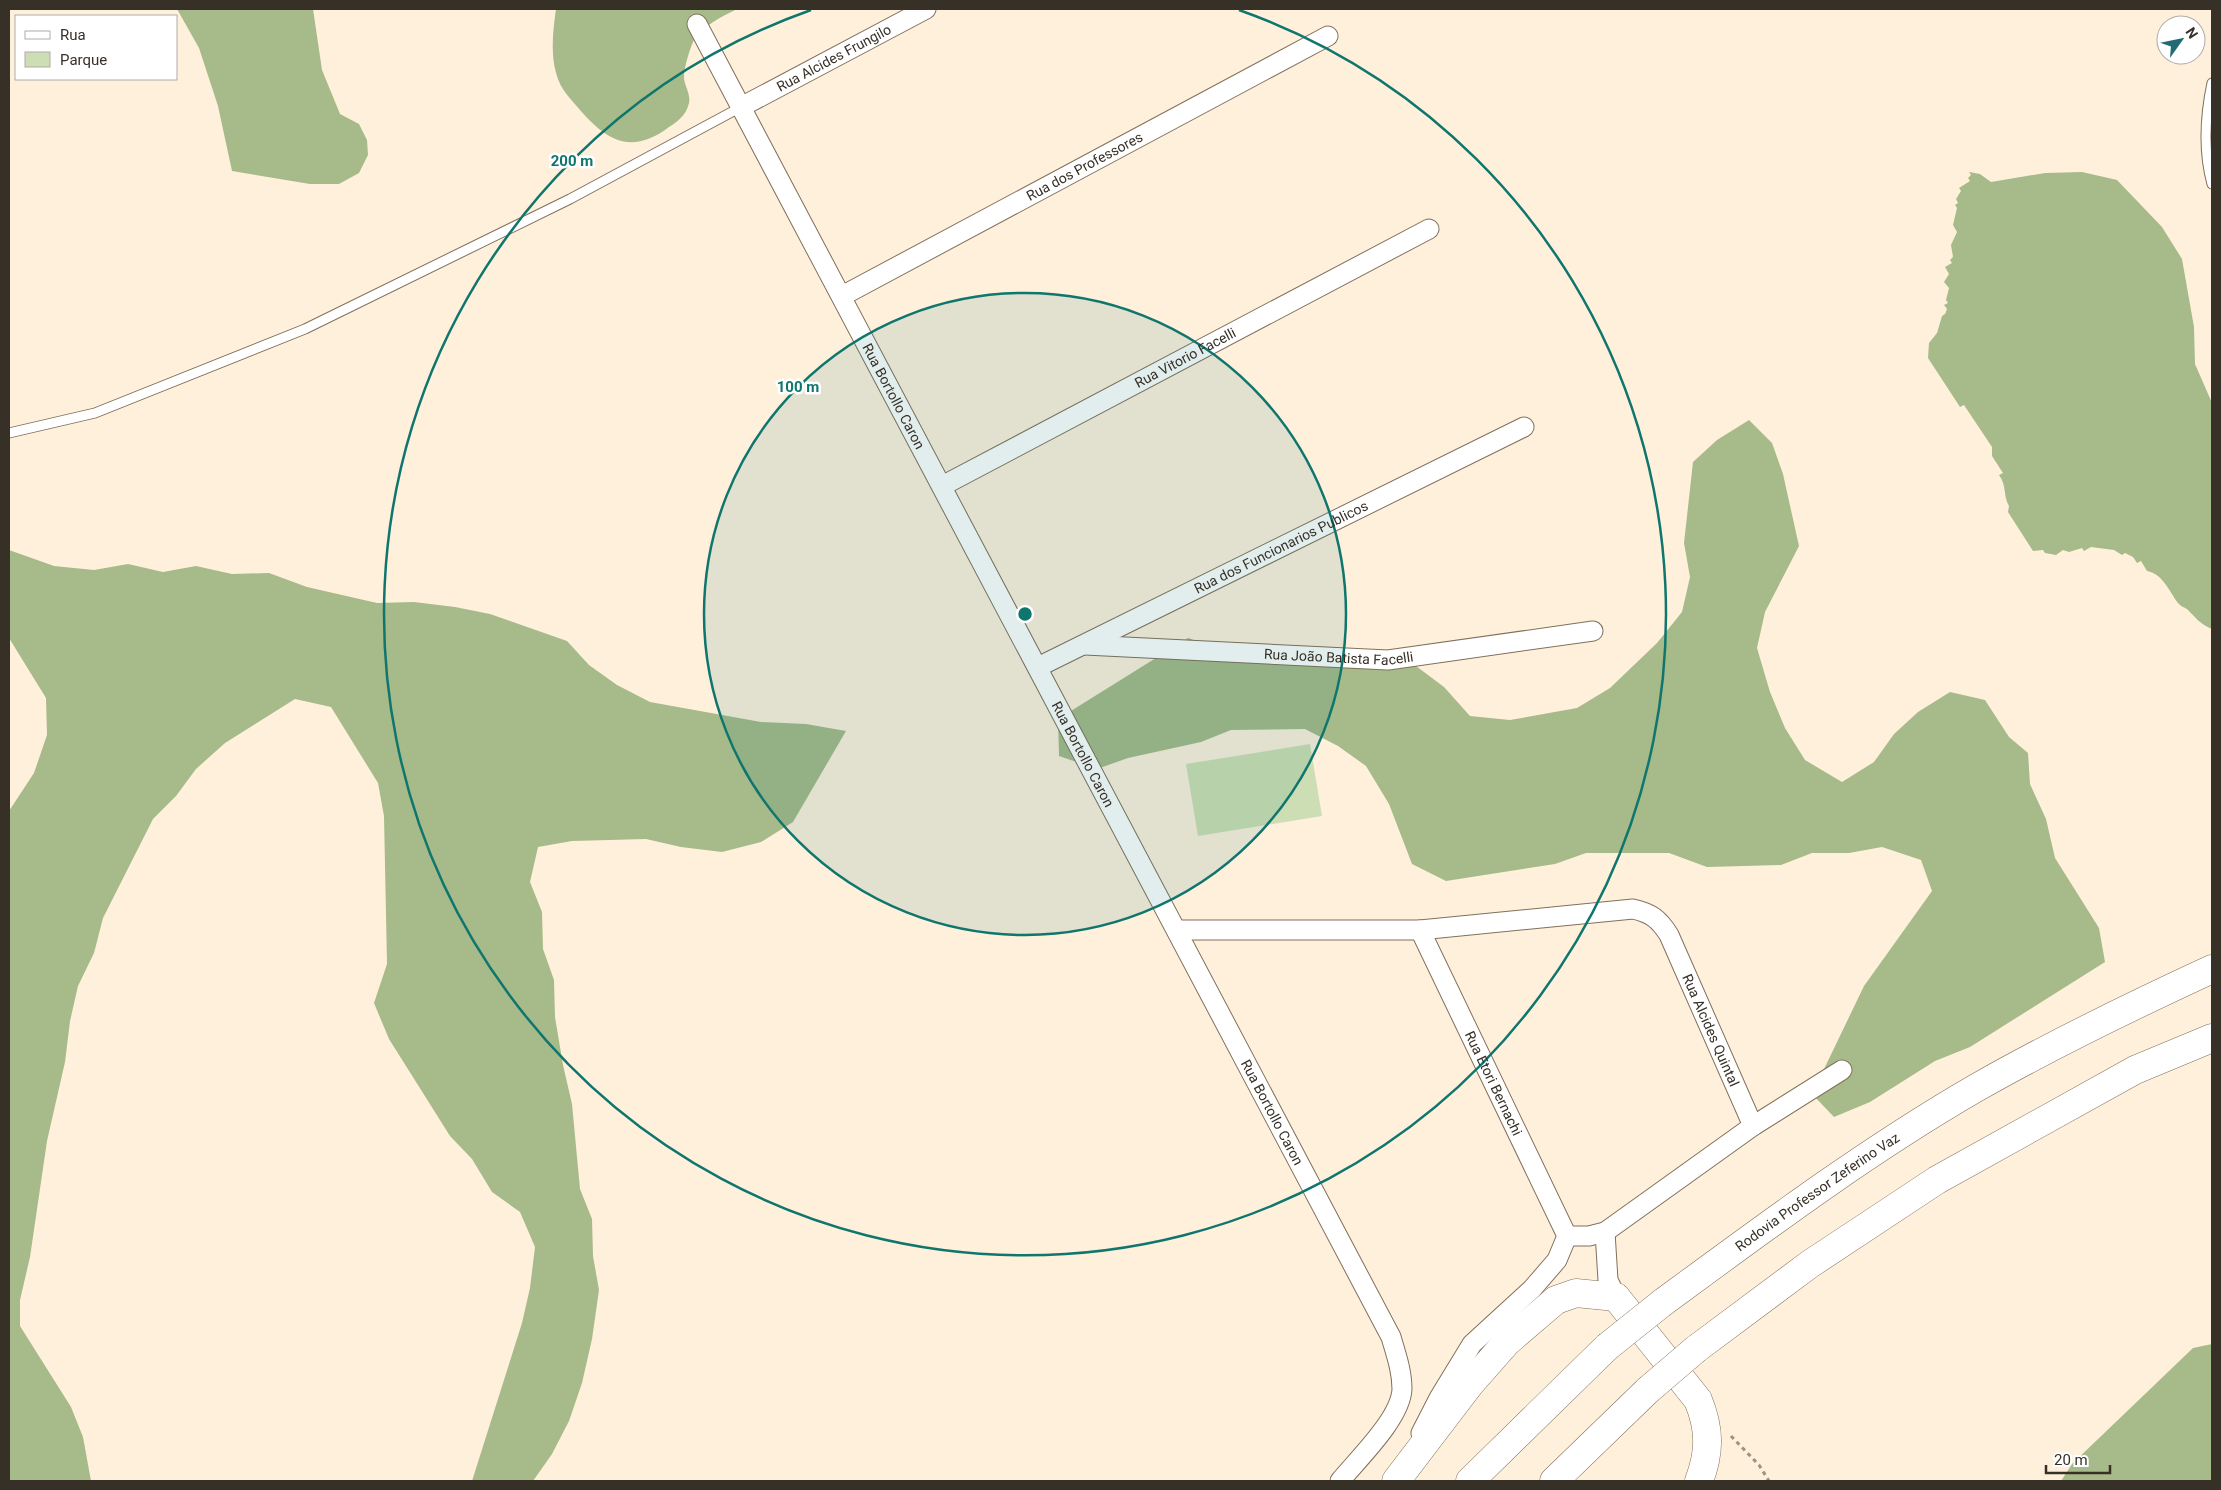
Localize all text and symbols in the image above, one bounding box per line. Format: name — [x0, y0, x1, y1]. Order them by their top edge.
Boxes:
legend — [15, 15, 178, 80]
north arrow — [2156, 15, 2206, 65]
street label: Rua Alcides Frungilo — [774, 21, 894, 95]
text: N — [2182, 24, 2201, 41]
text: Rua — [60, 26, 86, 44]
text: Parque — [60, 51, 107, 69]
street label: Rua dos Professores — [1024, 129, 1145, 204]
text: 200 m — [551, 152, 593, 170]
street label: Rua Vitorio Facelli — [1132, 324, 1238, 391]
street label: Rua Bortollo Caron — [859, 341, 928, 452]
text: 100 m — [777, 378, 819, 396]
street label: Rua dos Funcionarios Publicos — [1191, 497, 1371, 597]
centre of rings — [1016, 605, 1034, 623]
street label: Rua João Batista Facelli — [1264, 646, 1414, 668]
street label: Rua Bortollo Caron — [1049, 699, 1117, 810]
street label: Rua Alcides Quintal — [1679, 972, 1743, 1089]
street label: Rua Etori Bernachi — [1462, 1028, 1526, 1138]
street label: Rua Bortollo Caron — [1238, 1057, 1307, 1168]
street label: Rodovia Professor Zeferino Vaz — [1732, 1129, 1902, 1255]
scale bar — [2046, 1442, 2110, 1474]
text: 20 m — [2054, 1451, 2088, 1469]

